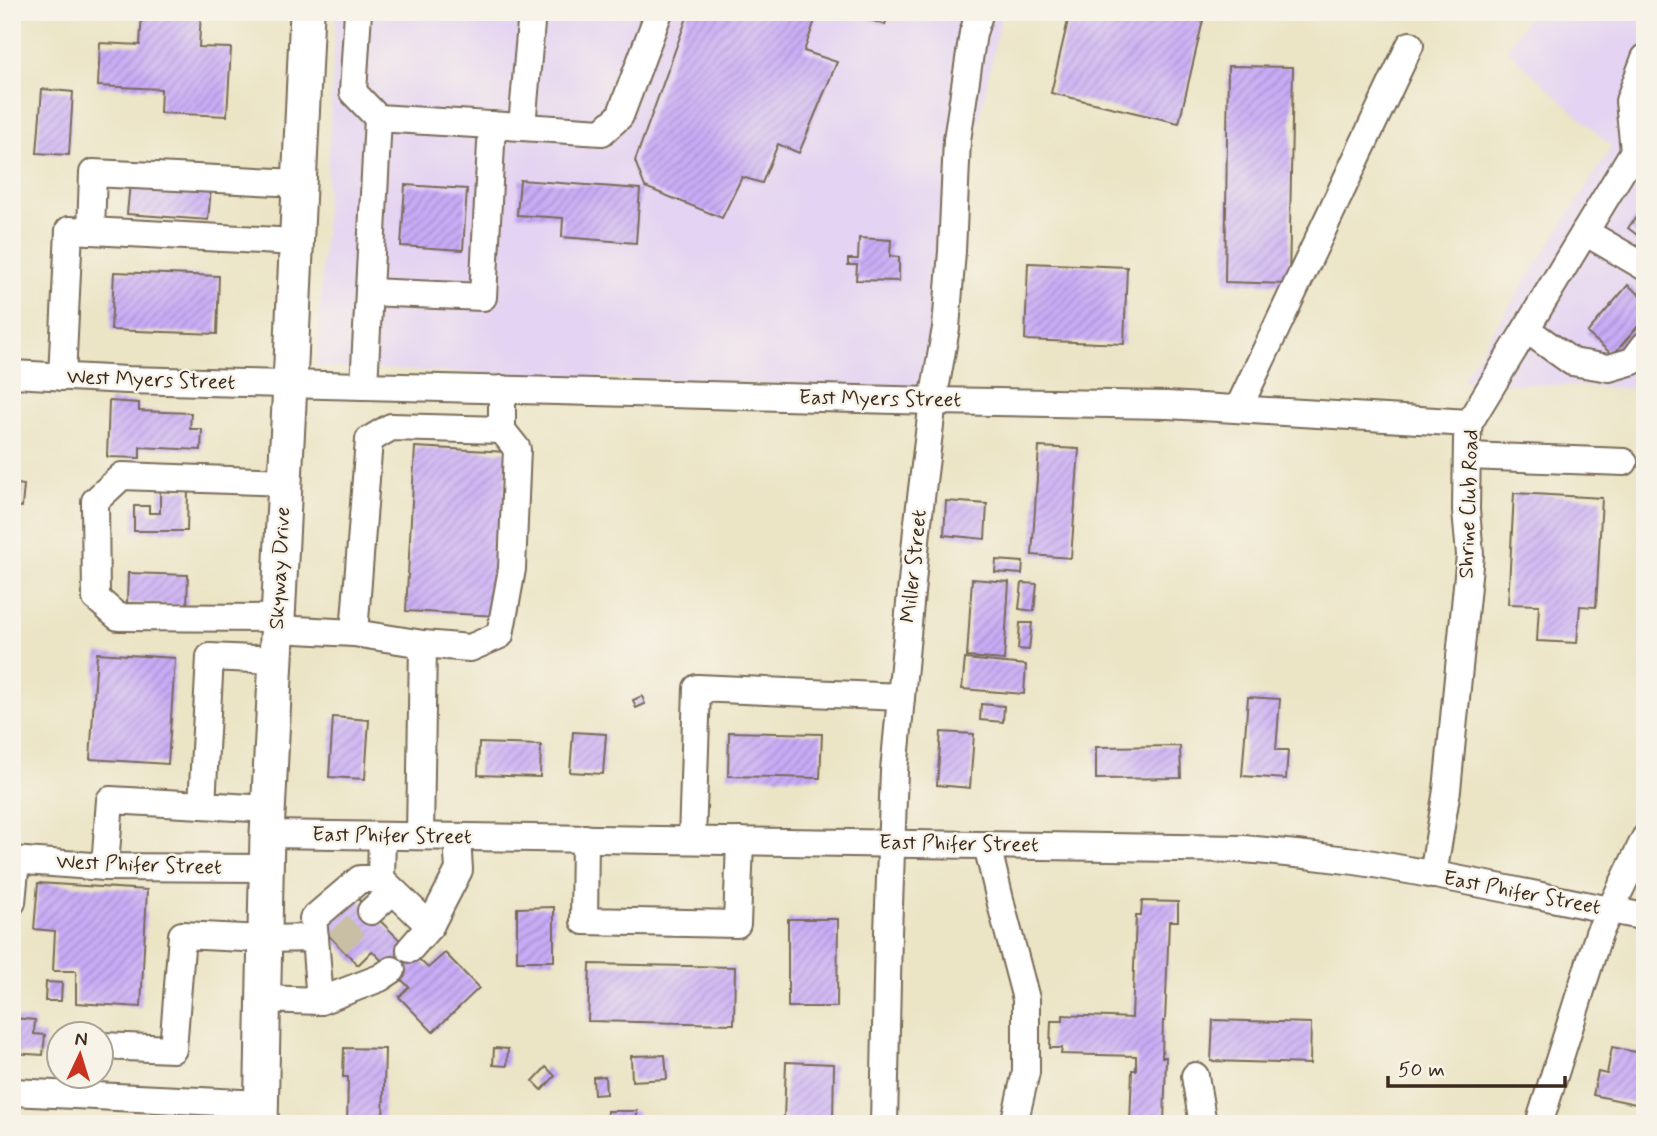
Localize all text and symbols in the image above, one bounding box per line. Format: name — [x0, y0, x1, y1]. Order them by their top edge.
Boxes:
street label: West Myers Street — [66, 363, 236, 397]
street label: East Myers Street — [798, 384, 962, 414]
street label: Shrine Club Road — [1452, 429, 1486, 579]
street label: Skyway Drive — [263, 506, 297, 630]
street label: Miller Street — [894, 508, 934, 624]
street label: East Phifer Street — [312, 821, 472, 851]
street label: East Phifer Street — [879, 829, 1039, 859]
street label: West Phifer Street — [56, 848, 222, 882]
street label: East Phifer Street — [1441, 864, 1603, 922]
north arrow — [46, 1020, 116, 1090]
text: N — [74, 1027, 88, 1052]
scale bar — [1388, 1045, 1564, 1089]
text: 50 m — [1398, 1056, 1445, 1084]

